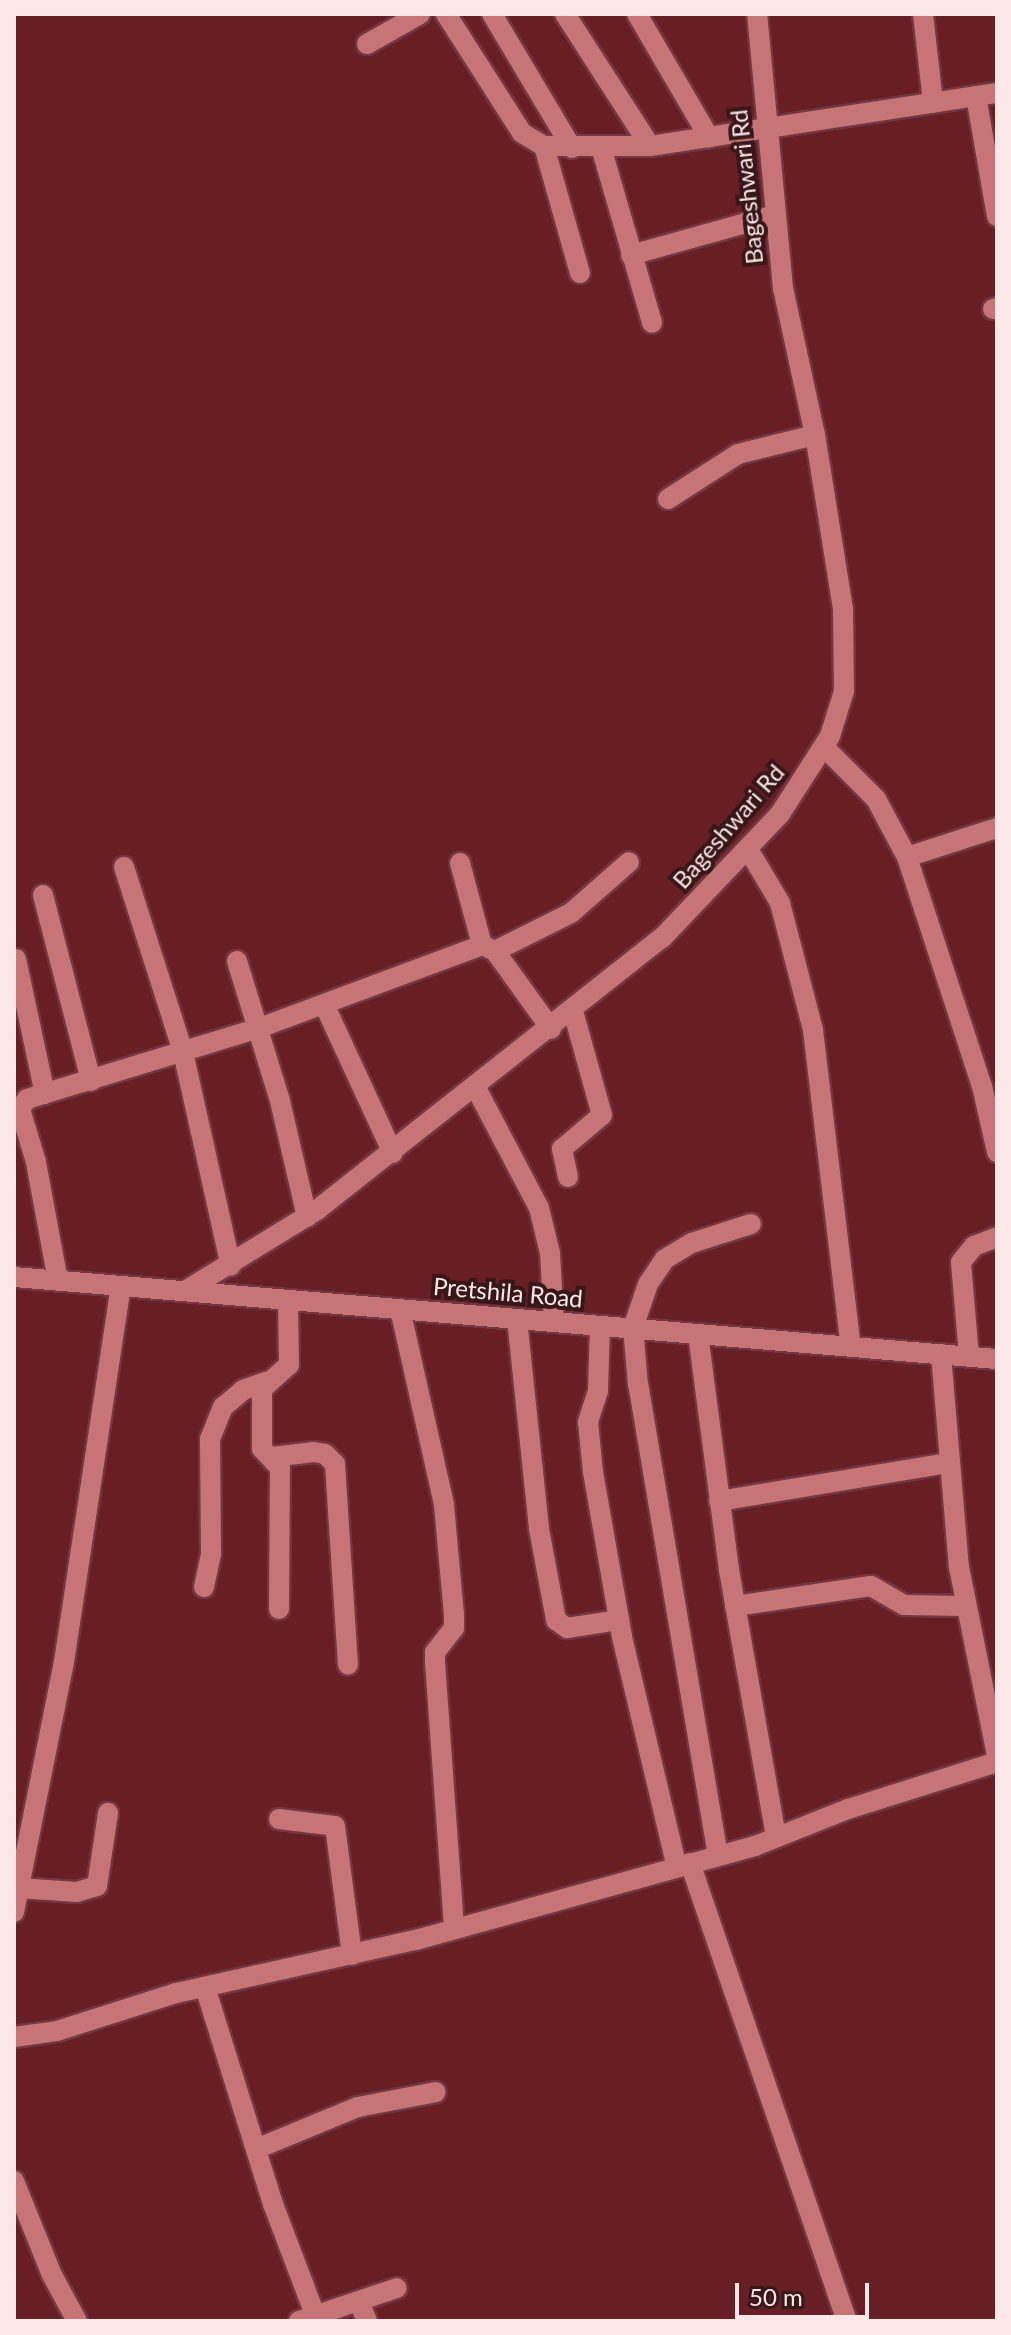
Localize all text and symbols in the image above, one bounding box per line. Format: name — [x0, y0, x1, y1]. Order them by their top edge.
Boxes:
street label: Bageshwari Rd — [724, 108, 768, 266]
street label: Bageshwari Rd — [666, 758, 790, 894]
street label: Pretshila Road — [432, 1271, 584, 1313]
scale bar — [739, 2267, 873, 2317]
text: 50 m — [749, 2282, 803, 2311]

